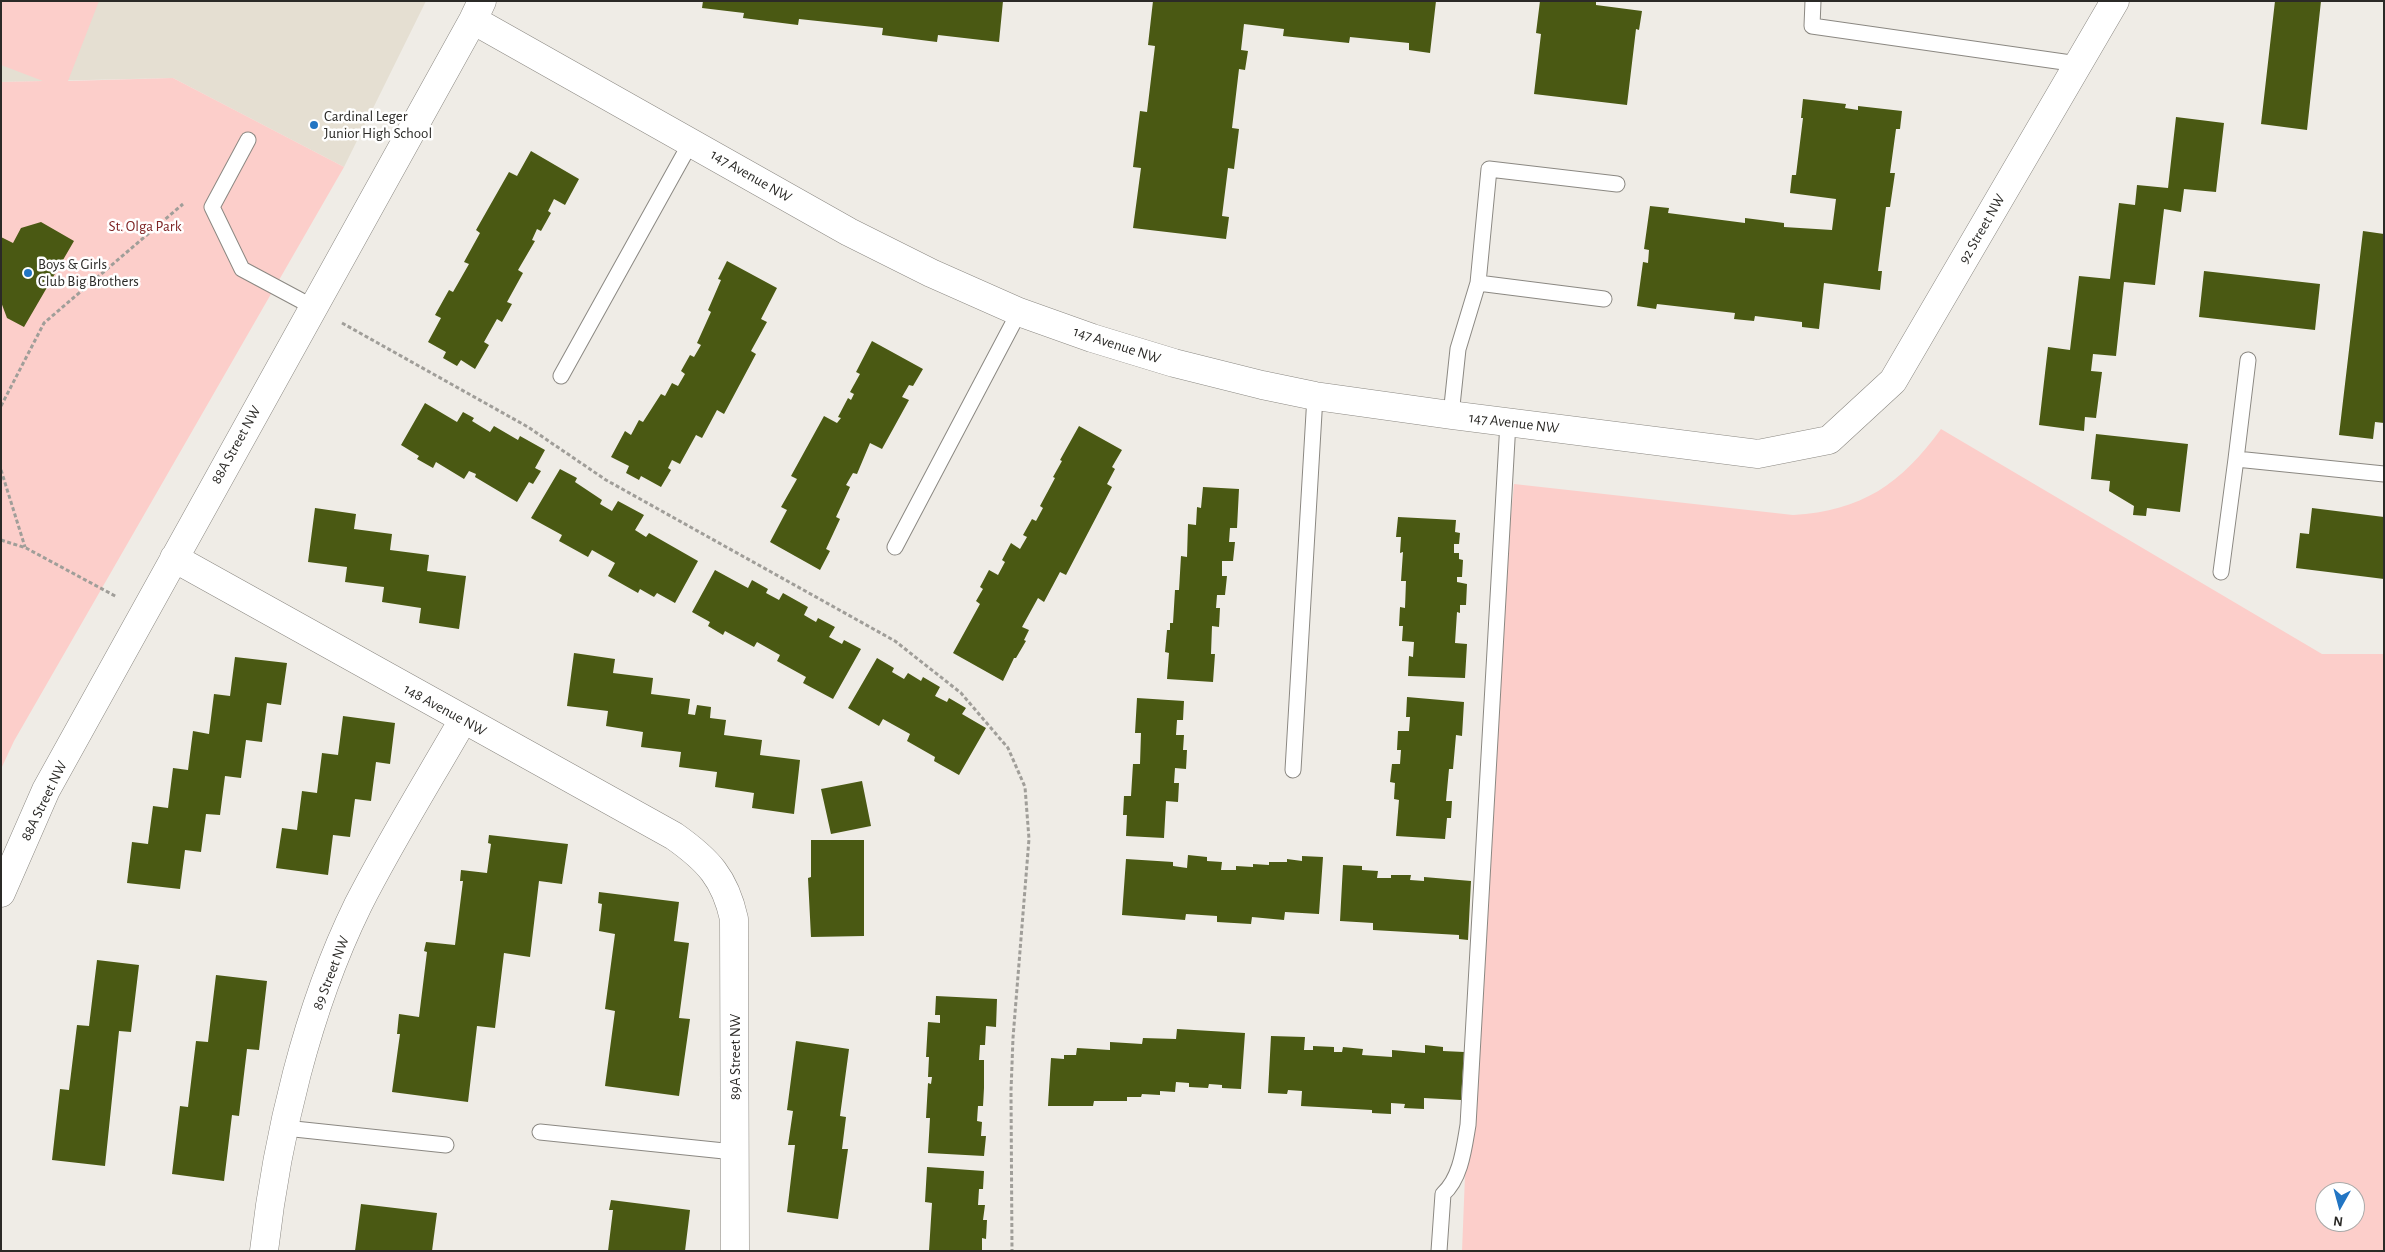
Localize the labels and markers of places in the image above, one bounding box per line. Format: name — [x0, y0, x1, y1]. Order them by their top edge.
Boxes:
place label: Cardinal Leger Junior High School — [324, 107, 432, 142]
marker: Cardinal Leger Junior High School — [308, 119, 320, 131]
place label: Boys & Girls Club Big Brothers — [38, 255, 139, 290]
marker: Boys & Girls Club Big Brothers — [22, 267, 34, 279]

